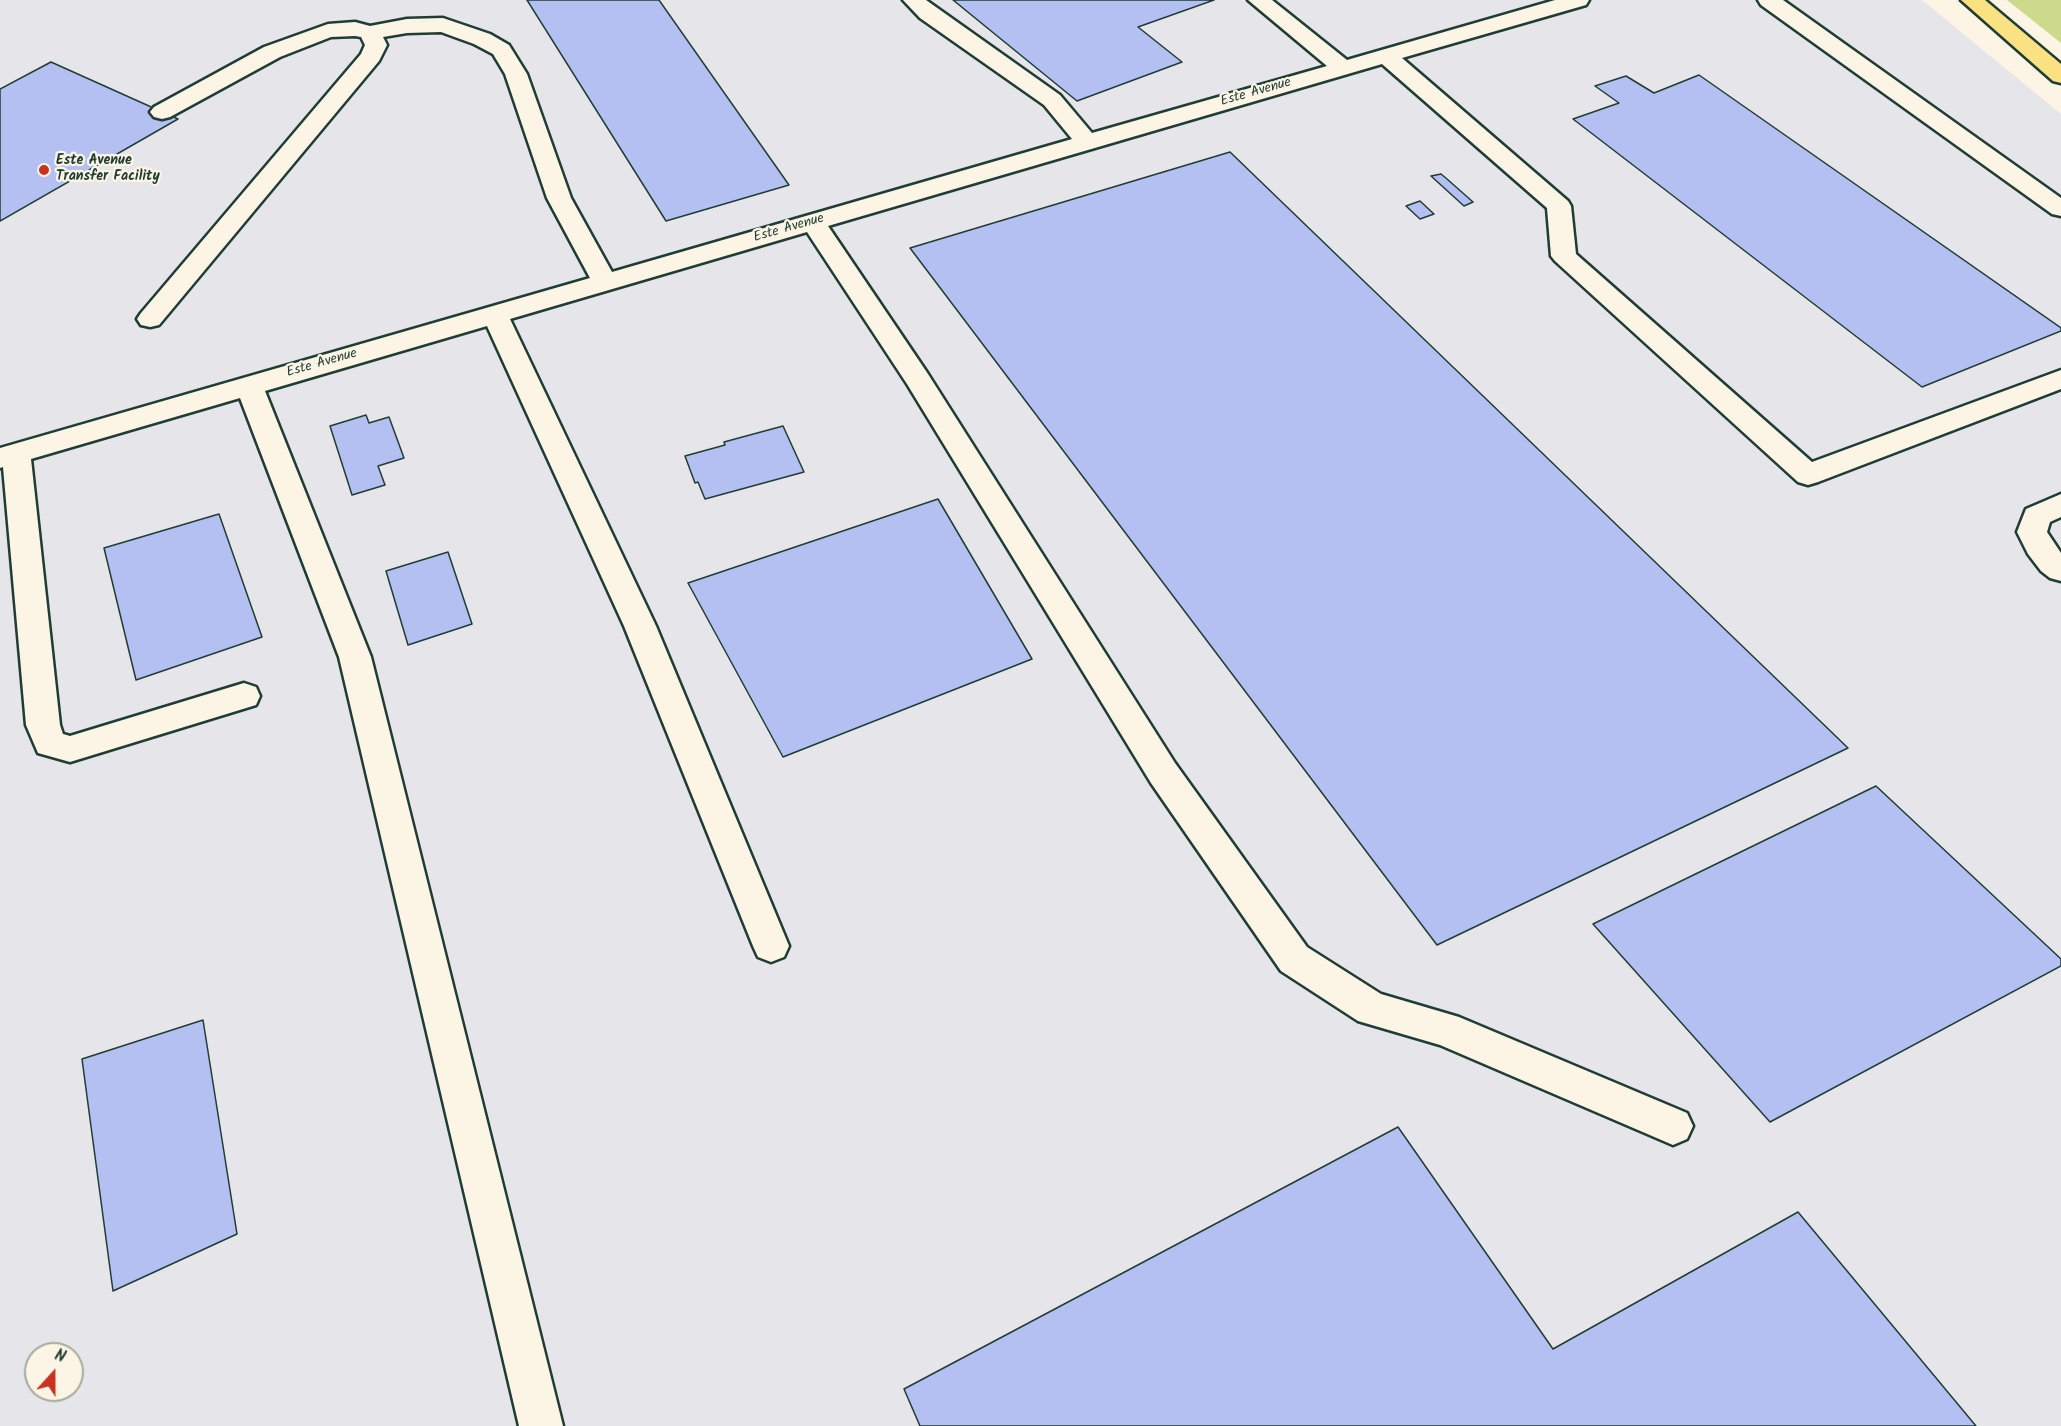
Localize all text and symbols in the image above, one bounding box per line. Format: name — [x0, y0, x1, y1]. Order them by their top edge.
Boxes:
street label: Este Avenue — [1219, 75, 1293, 111]
place label: Este Avenue Transfer Facility — [56, 154, 160, 186]
marker: Este Avenue Transfer Facility — [37, 163, 51, 177]
street label: Este Avenue — [752, 211, 826, 247]
street label: Este Avenue — [285, 346, 359, 382]
north arrow — [24, 1342, 84, 1402]
text: N — [51, 1343, 69, 1370]

